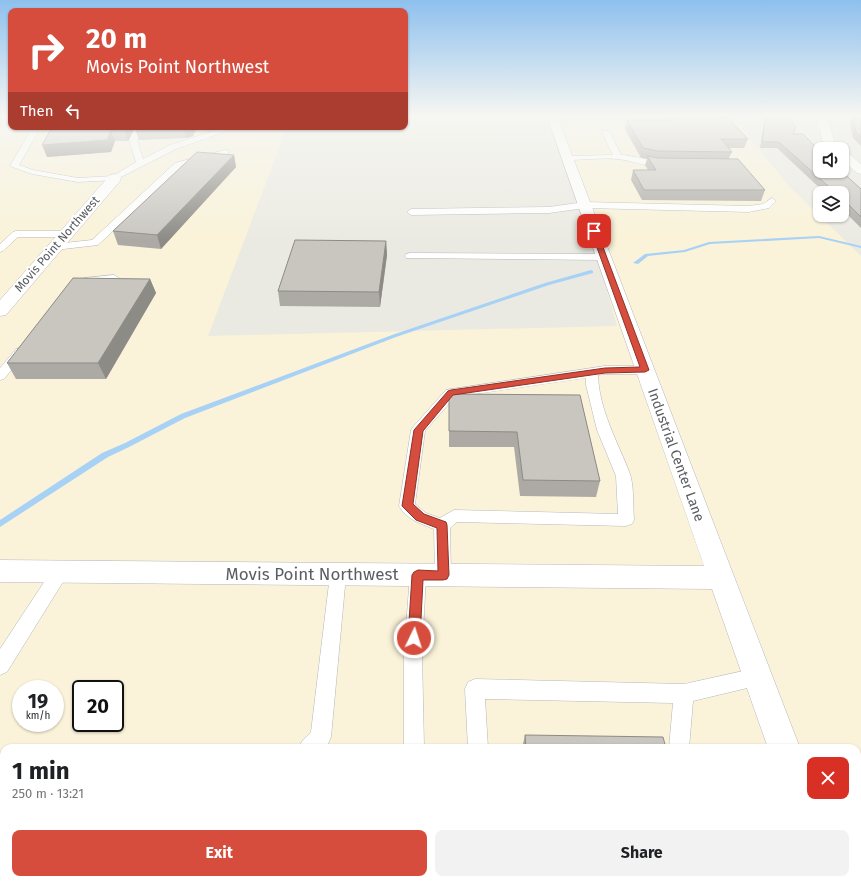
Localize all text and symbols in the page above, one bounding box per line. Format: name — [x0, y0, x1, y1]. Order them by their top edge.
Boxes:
text: 20 m — [86, 22, 147, 55]
icon: right — [20, 24, 72, 76]
text: Movis Point Northwest — [86, 56, 269, 78]
icon: left — [62, 100, 84, 122]
text: Then — [20, 102, 54, 120]
map controls — [813, 142, 849, 222]
button: sound — [813, 142, 849, 178]
button: layers — [813, 186, 849, 222]
street label: Movis Point Northwest — [12, 193, 103, 295]
pin — [577, 214, 611, 248]
icon: arrive — [583, 220, 605, 242]
street label: Industrial Center Lane — [644, 386, 708, 524]
street label: Movis Point Northwest — [225, 564, 399, 585]
position arrow — [393, 617, 435, 659]
speed limit sign: 20 — [72, 680, 124, 732]
text: 19 — [28, 689, 48, 713]
text: km/h — [26, 710, 50, 722]
text: 1 min — [12, 757, 70, 785]
button: close — [807, 757, 849, 799]
text: 250 m · 13:21 — [12, 786, 84, 801]
button: Exit — [12, 830, 427, 876]
button: Share — [435, 830, 849, 876]

